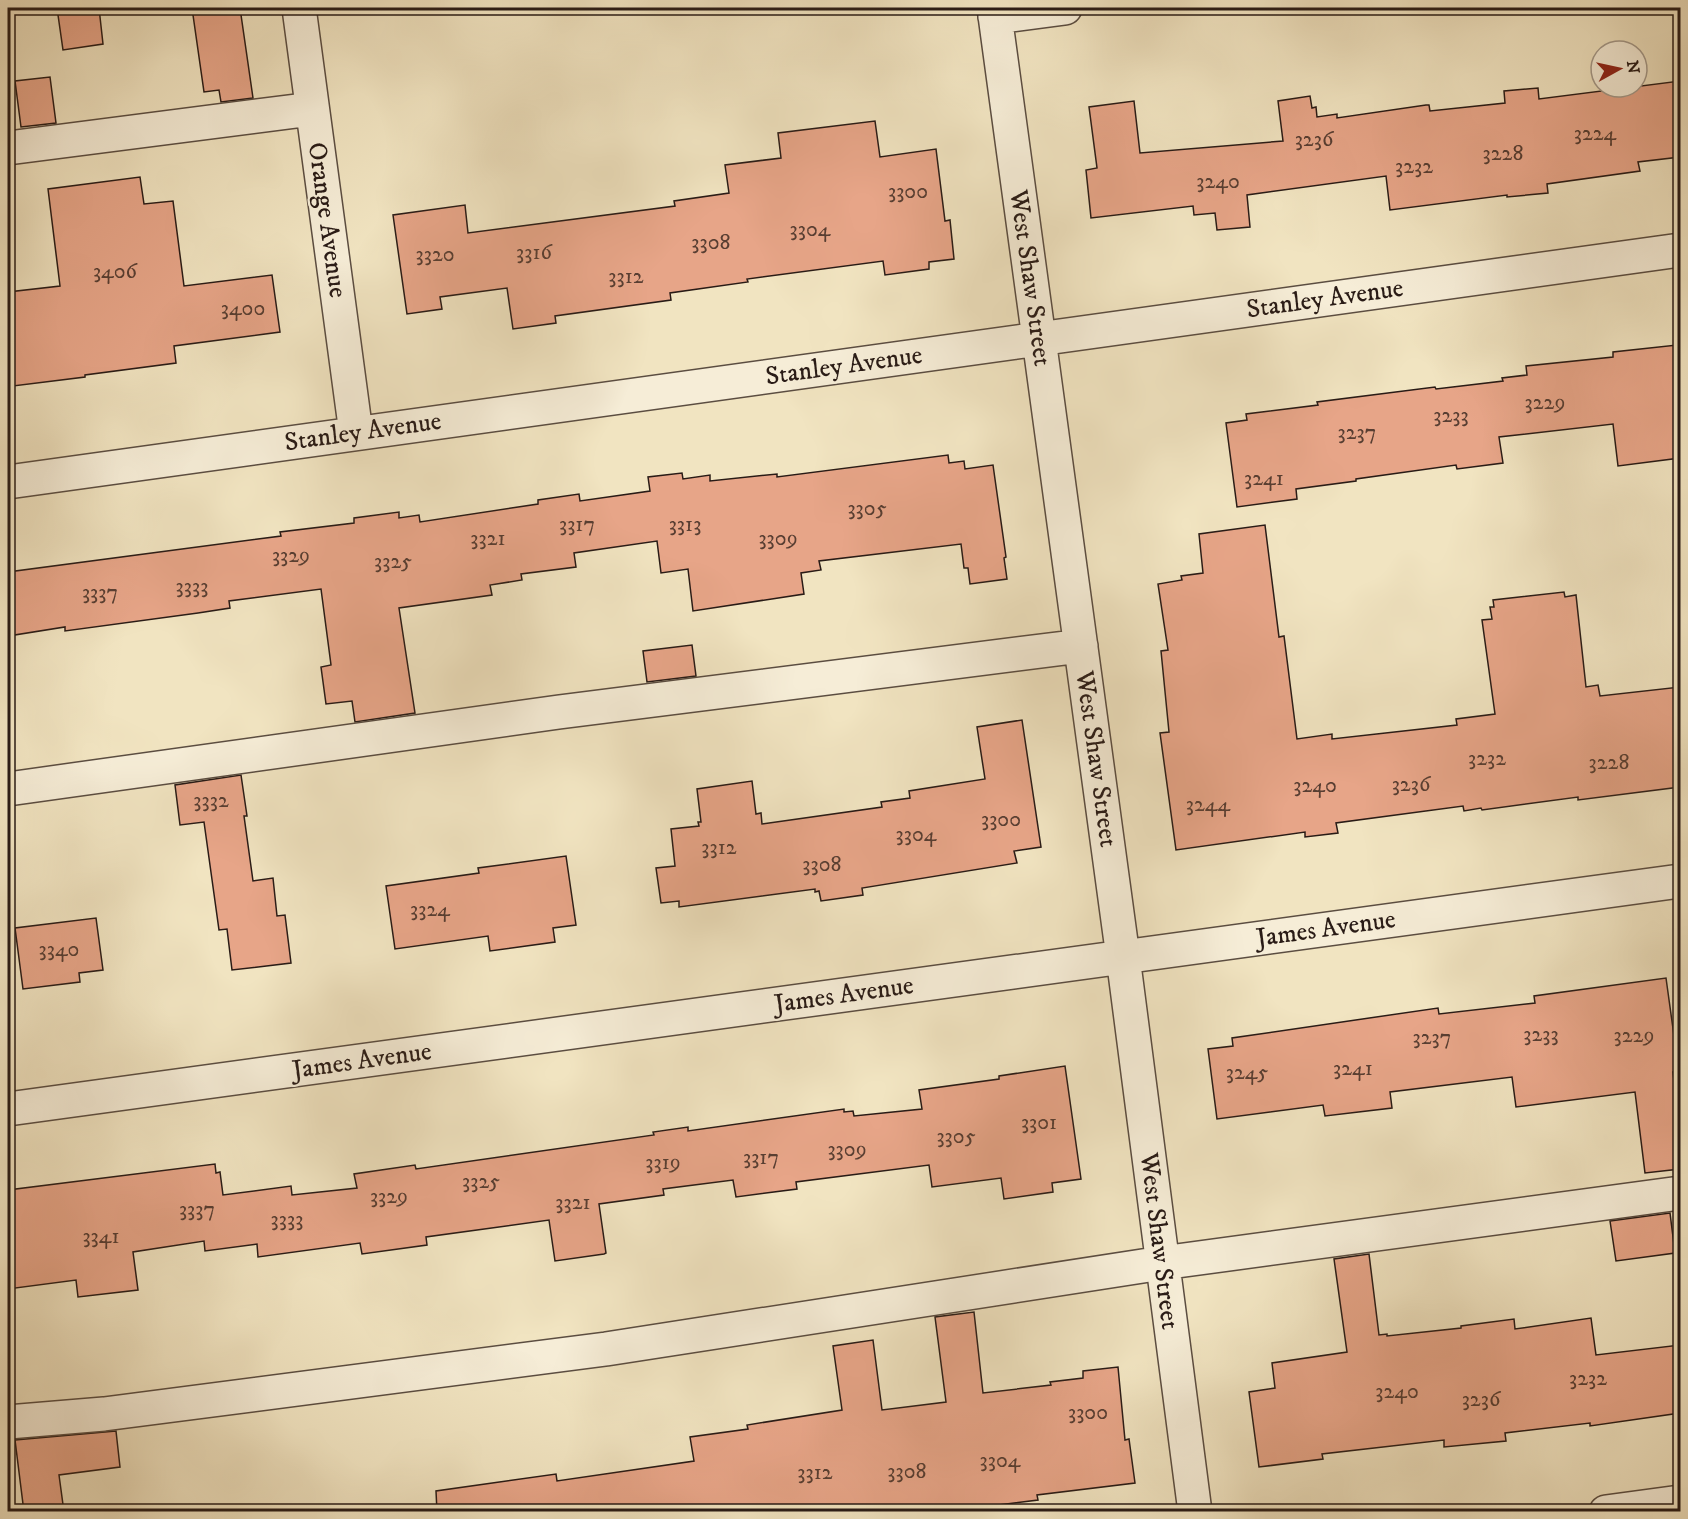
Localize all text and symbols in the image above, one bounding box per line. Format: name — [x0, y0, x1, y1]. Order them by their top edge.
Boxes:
north arrow — [1589, 39, 1649, 99]
text: N — [1622, 59, 1644, 75]
house number: 3224 — [1574, 120, 1618, 147]
house number: 3236 — [1295, 126, 1335, 153]
street label: Orange Avenue — [300, 140, 354, 300]
house number: 3228 — [1483, 140, 1523, 167]
house number: 3232 — [1395, 153, 1433, 180]
house number: 3240 — [1196, 168, 1240, 195]
house number: 3300 — [888, 178, 928, 205]
street label: West Shaw Street — [1001, 187, 1059, 368]
house number: 3304 — [790, 216, 832, 243]
house number: 3308 — [691, 229, 731, 256]
house number: 3316 — [516, 239, 553, 266]
house number: 3320 — [415, 241, 455, 268]
house number: 3406 — [93, 258, 139, 285]
house number: 3312 — [608, 263, 644, 290]
street label: Stanley Avenue — [1244, 272, 1406, 326]
house number: 3400 — [221, 295, 265, 322]
street label: Stanley Avenue — [763, 339, 925, 393]
house number: 3229 — [1525, 389, 1565, 416]
house number: 3233 — [1433, 402, 1469, 429]
street label: Stanley Avenue — [282, 405, 444, 459]
house number: 3237 — [1338, 419, 1376, 446]
house number: 3241 — [1244, 465, 1284, 492]
house number: 3305 — [847, 495, 887, 522]
house number: 3317 — [559, 511, 595, 538]
house number: 3313 — [669, 511, 701, 538]
house number: 3321 — [470, 525, 506, 552]
house number: 3309 — [758, 525, 798, 552]
house number: 3329 — [272, 542, 310, 569]
house number: 3325 — [374, 548, 412, 575]
house number: 3333 — [176, 573, 208, 600]
house number: 3337 — [82, 579, 118, 606]
street label: West Shaw Street — [1067, 668, 1125, 849]
house number: 3232 — [1468, 745, 1506, 772]
house number: 3228 — [1589, 749, 1629, 776]
house number: 3236 — [1392, 771, 1432, 798]
house number: 3240 — [1293, 772, 1337, 799]
house number: 3332 — [193, 787, 229, 814]
house number: 3244 — [1186, 791, 1232, 818]
house number: 3300 — [981, 806, 1021, 833]
house number: 3304 — [896, 821, 938, 848]
house number: 3312 — [701, 834, 737, 861]
house number: 3308 — [802, 851, 842, 878]
house number: 3324 — [410, 896, 451, 923]
street label: James Avenue — [1252, 903, 1398, 955]
house number: 3340 — [39, 936, 79, 963]
street label: James Avenue — [770, 969, 916, 1021]
house number: 3233 — [1523, 1021, 1559, 1048]
house number: 3229 — [1614, 1022, 1654, 1049]
house number: 3237 — [1413, 1024, 1451, 1051]
street label: James Avenue — [288, 1035, 434, 1087]
house number: 3241 — [1333, 1055, 1373, 1082]
house number: 3245 — [1226, 1059, 1268, 1086]
house number: 3301 — [1021, 1109, 1057, 1136]
house number: 3305 — [936, 1123, 976, 1150]
house number: 3309 — [827, 1136, 867, 1163]
house number: 3317 — [743, 1144, 779, 1171]
house number: 3319 — [645, 1149, 681, 1176]
street label: West Shaw Street — [1132, 1150, 1186, 1331]
house number: 3325 — [462, 1168, 500, 1195]
house number: 3329 — [370, 1183, 408, 1210]
house number: 3321 — [555, 1189, 591, 1216]
house number: 3337 — [179, 1196, 215, 1223]
house number: 3333 — [271, 1206, 303, 1233]
house number: 3341 — [82, 1223, 120, 1250]
house number: 3232 — [1569, 1365, 1607, 1392]
house number: 3240 — [1375, 1378, 1419, 1405]
house number: 3236 — [1462, 1386, 1502, 1413]
house number: 3300 — [1068, 1399, 1108, 1426]
house number: 3304 — [980, 1447, 1022, 1474]
house number: 3308 — [887, 1458, 927, 1485]
house number: 3312 — [797, 1459, 833, 1486]

